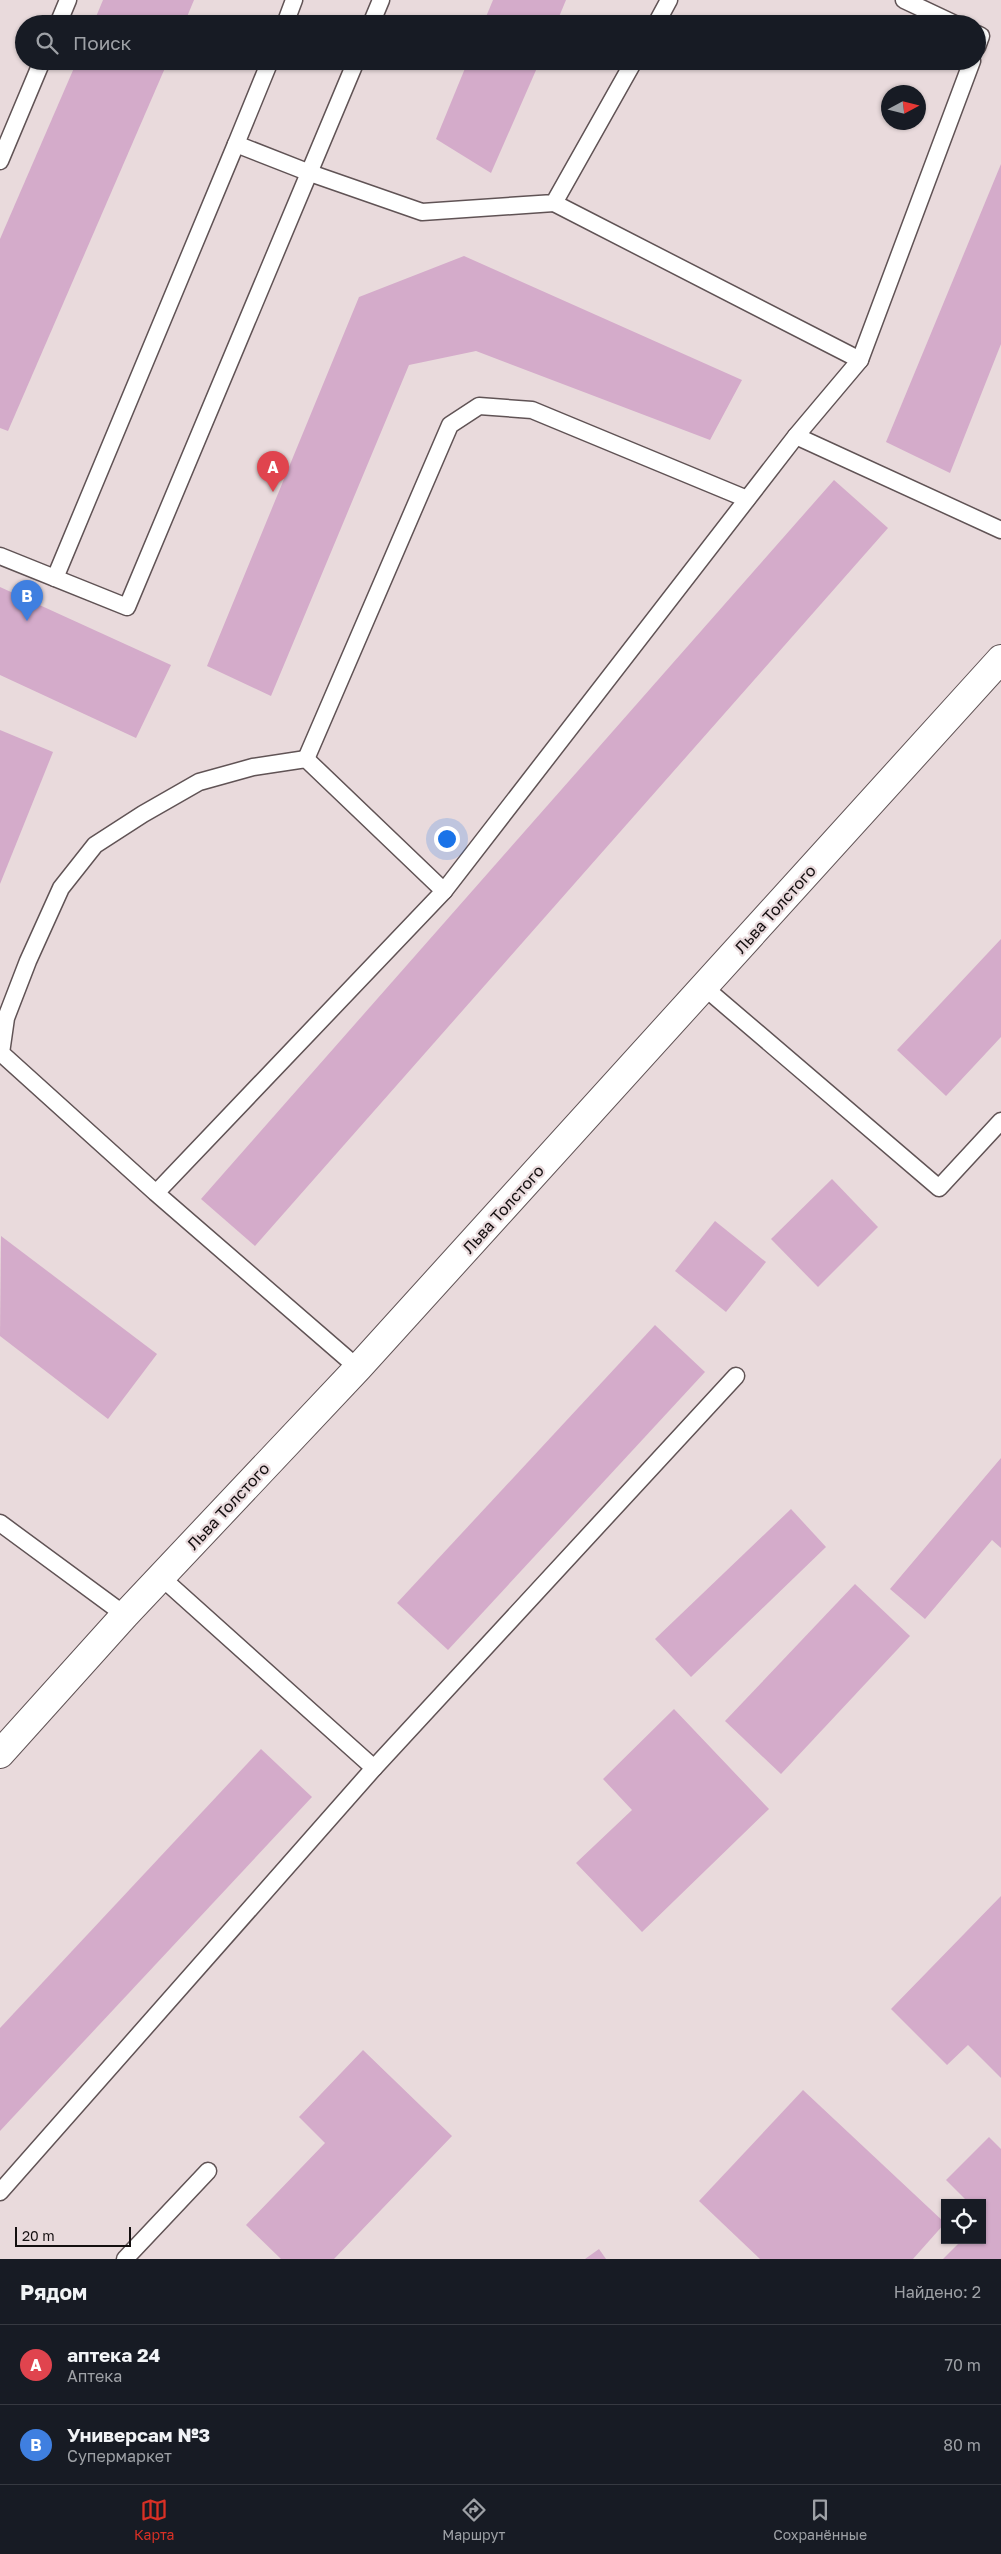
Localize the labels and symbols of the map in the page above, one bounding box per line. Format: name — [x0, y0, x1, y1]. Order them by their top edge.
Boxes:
north arrow — [881, 85, 926, 130]
pin: A — [257, 451, 289, 492]
pin: B — [11, 580, 43, 621]
your location — [434, 826, 460, 852]
street label: Льва Толстого — [730, 861, 820, 957]
street label: Льва Толстого — [458, 1161, 548, 1257]
street label: Льва Толстого — [182, 1458, 274, 1554]
scale bar — [15, 2224, 131, 2247]

